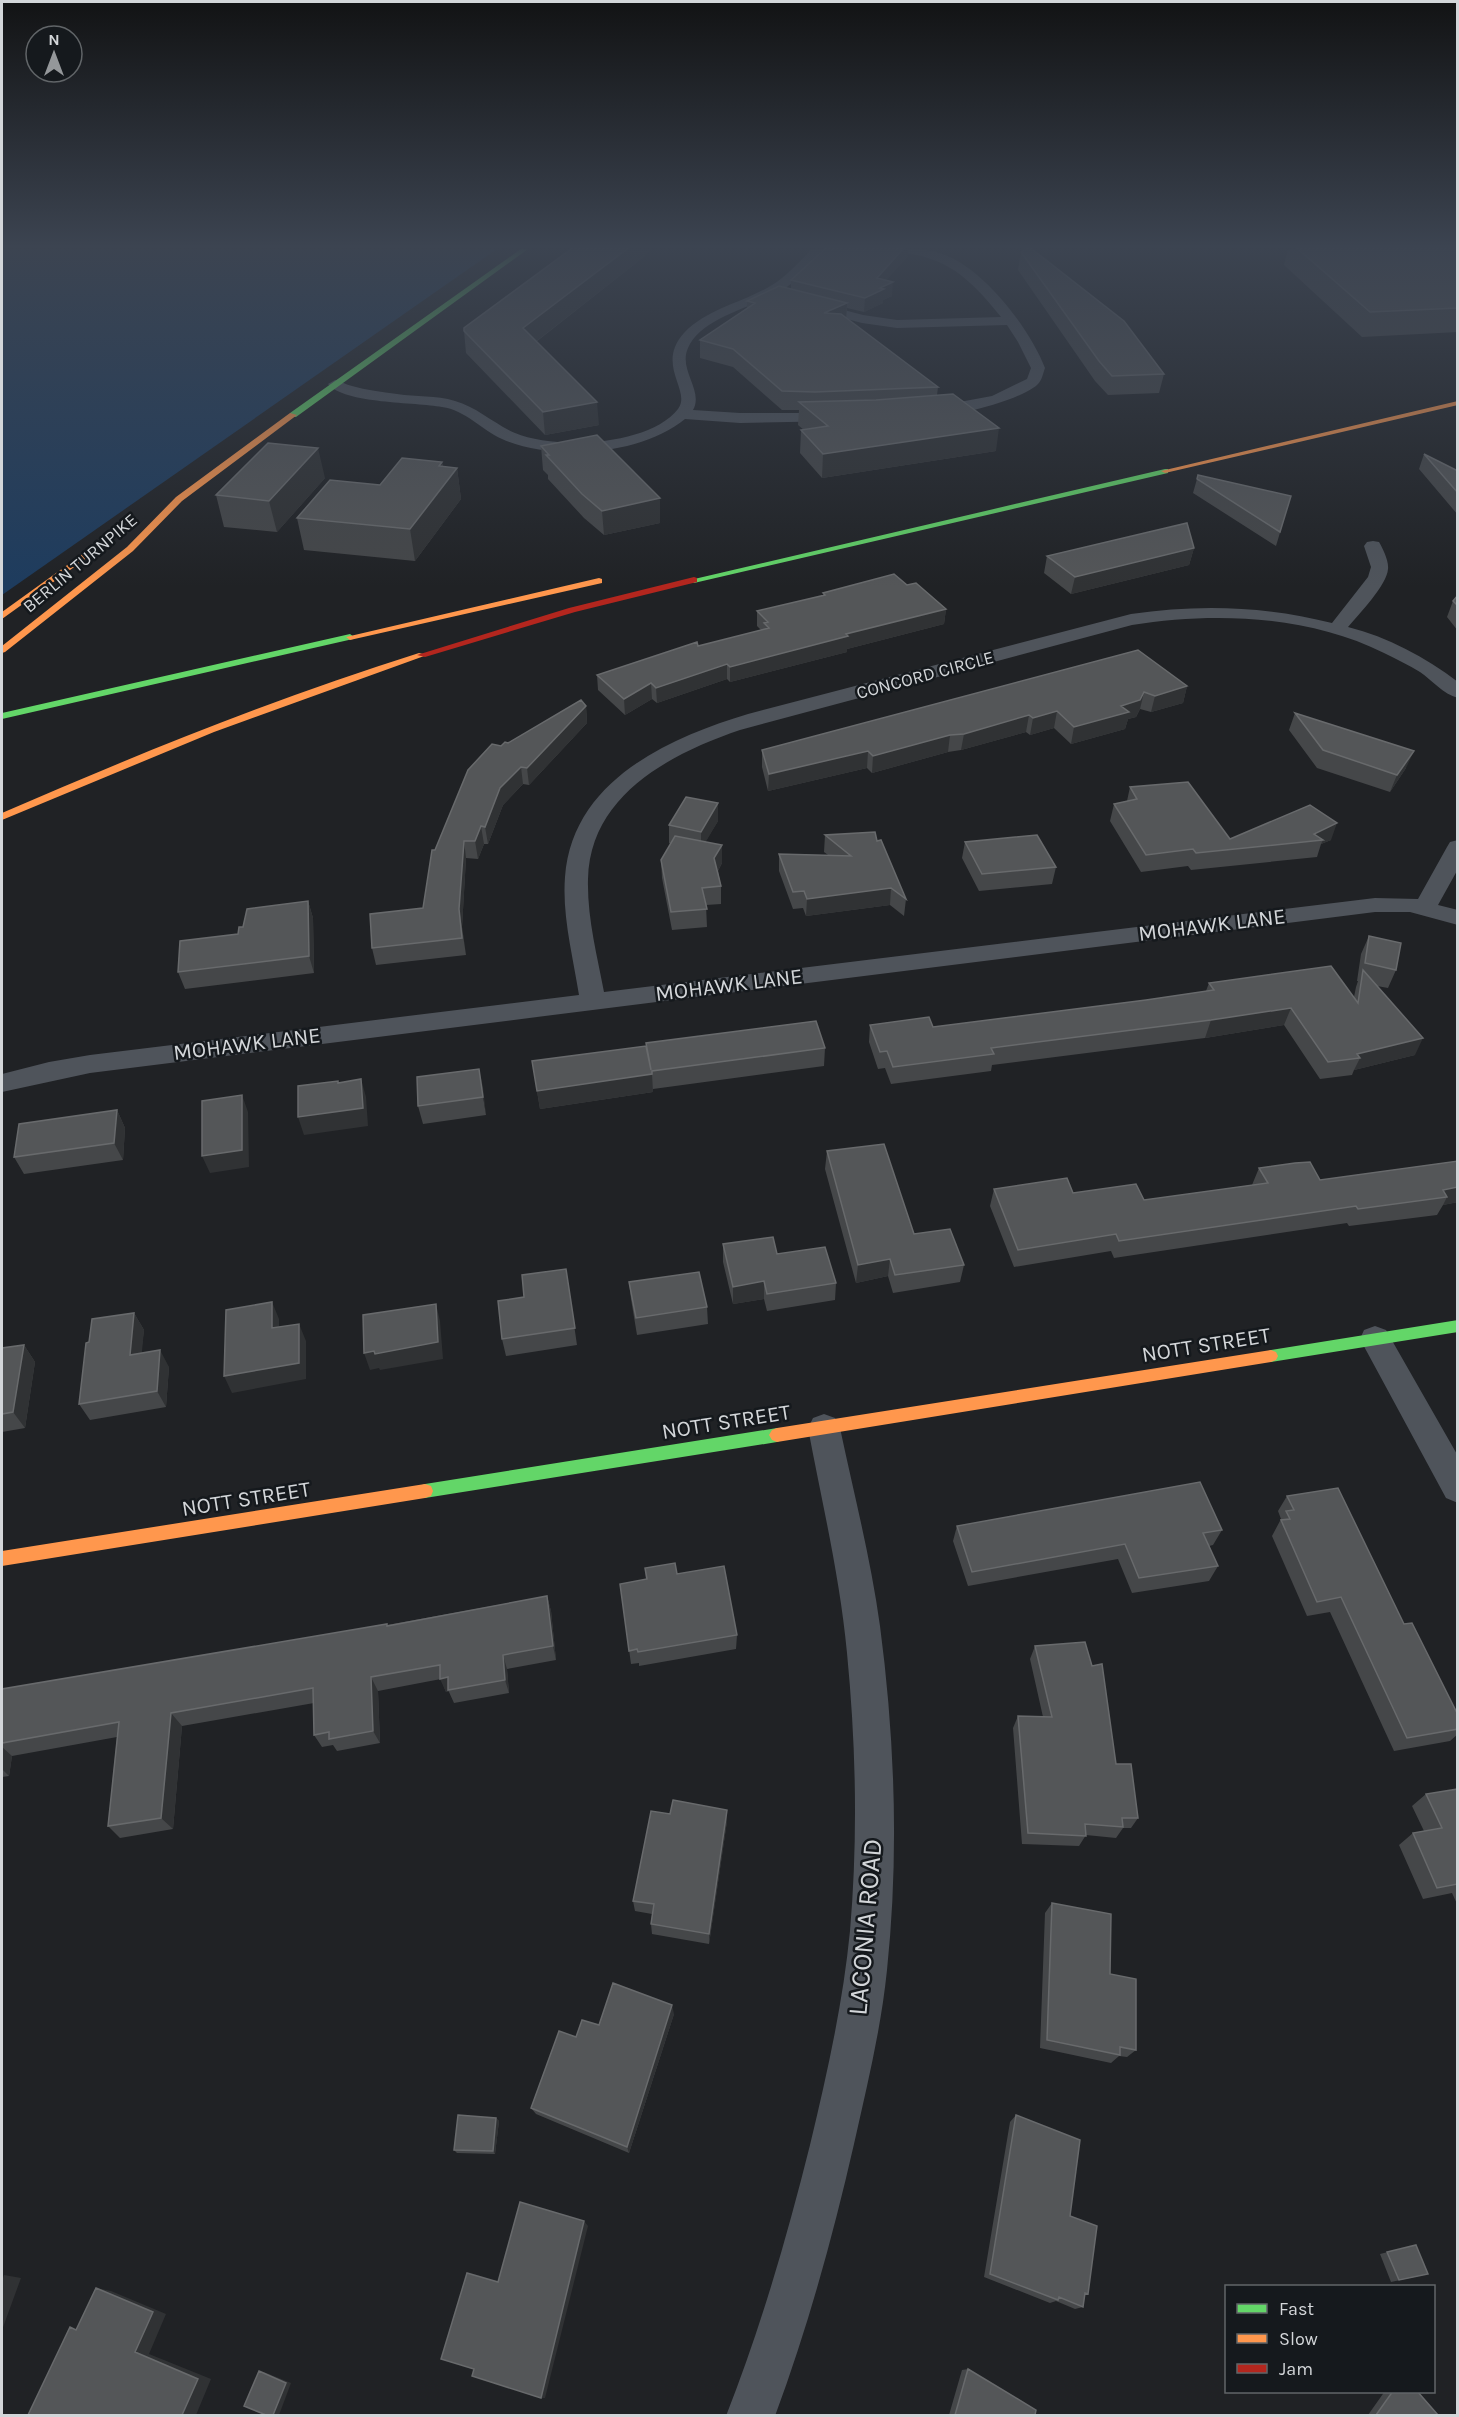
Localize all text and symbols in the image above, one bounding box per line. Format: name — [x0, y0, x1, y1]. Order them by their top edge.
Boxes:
north arrow — [24, 24, 84, 84]
text: N — [48, 30, 60, 49]
street label: BERLIN TURNPIKE — [18, 509, 142, 617]
street label: CONCORD CIRCLE — [854, 646, 996, 704]
street label: MOHAWK LANE — [1137, 903, 1287, 947]
street label: MOHAWK LANE — [654, 963, 804, 1007]
street label: MOHAWK LANE — [172, 1022, 322, 1066]
street label: NOTT STREET — [1140, 1322, 1272, 1368]
street label: NOTT STREET — [660, 1399, 792, 1445]
street label: NOTT STREET — [180, 1476, 312, 1522]
street label: LACONIA ROAD — [841, 1837, 889, 2017]
legend — [1225, 2285, 1435, 2393]
text: Fast — [1279, 2298, 1314, 2320]
text: Slow — [1279, 2328, 1318, 2350]
text: Jam — [1279, 2358, 1313, 2380]

